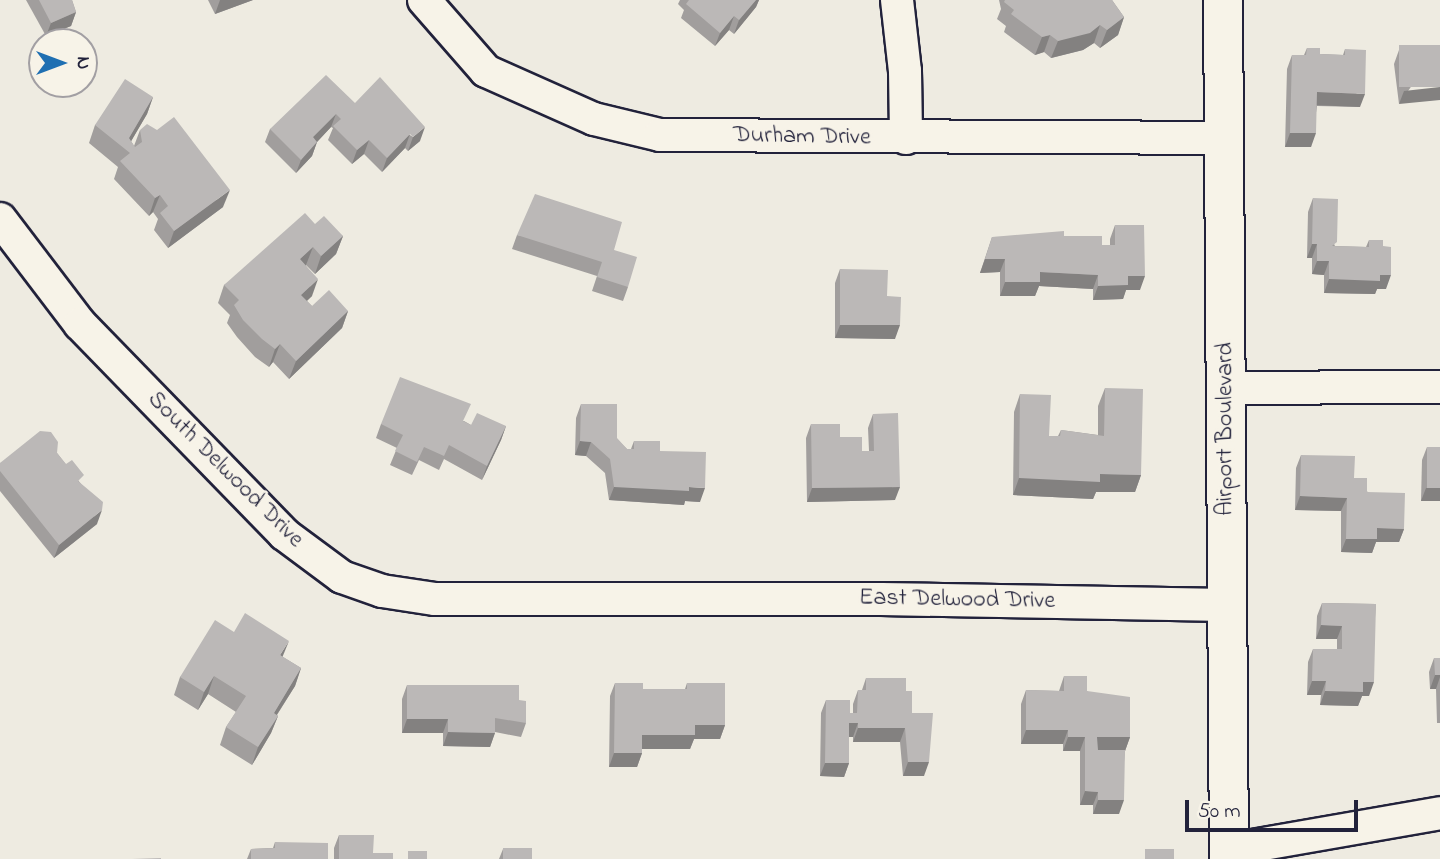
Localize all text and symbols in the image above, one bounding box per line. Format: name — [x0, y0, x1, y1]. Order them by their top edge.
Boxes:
north arrow — [28, 28, 98, 98]
text: N — [69, 57, 96, 69]
street label: Durham Drive — [733, 121, 871, 153]
street label: Airport Boulevard — [1212, 342, 1240, 516]
street label: South Delwood Drive — [141, 386, 309, 554]
street label: East Delwood Drive — [859, 584, 1055, 616]
scale bar — [1188, 786, 1361, 830]
text: 50 m — [1198, 797, 1241, 827]

